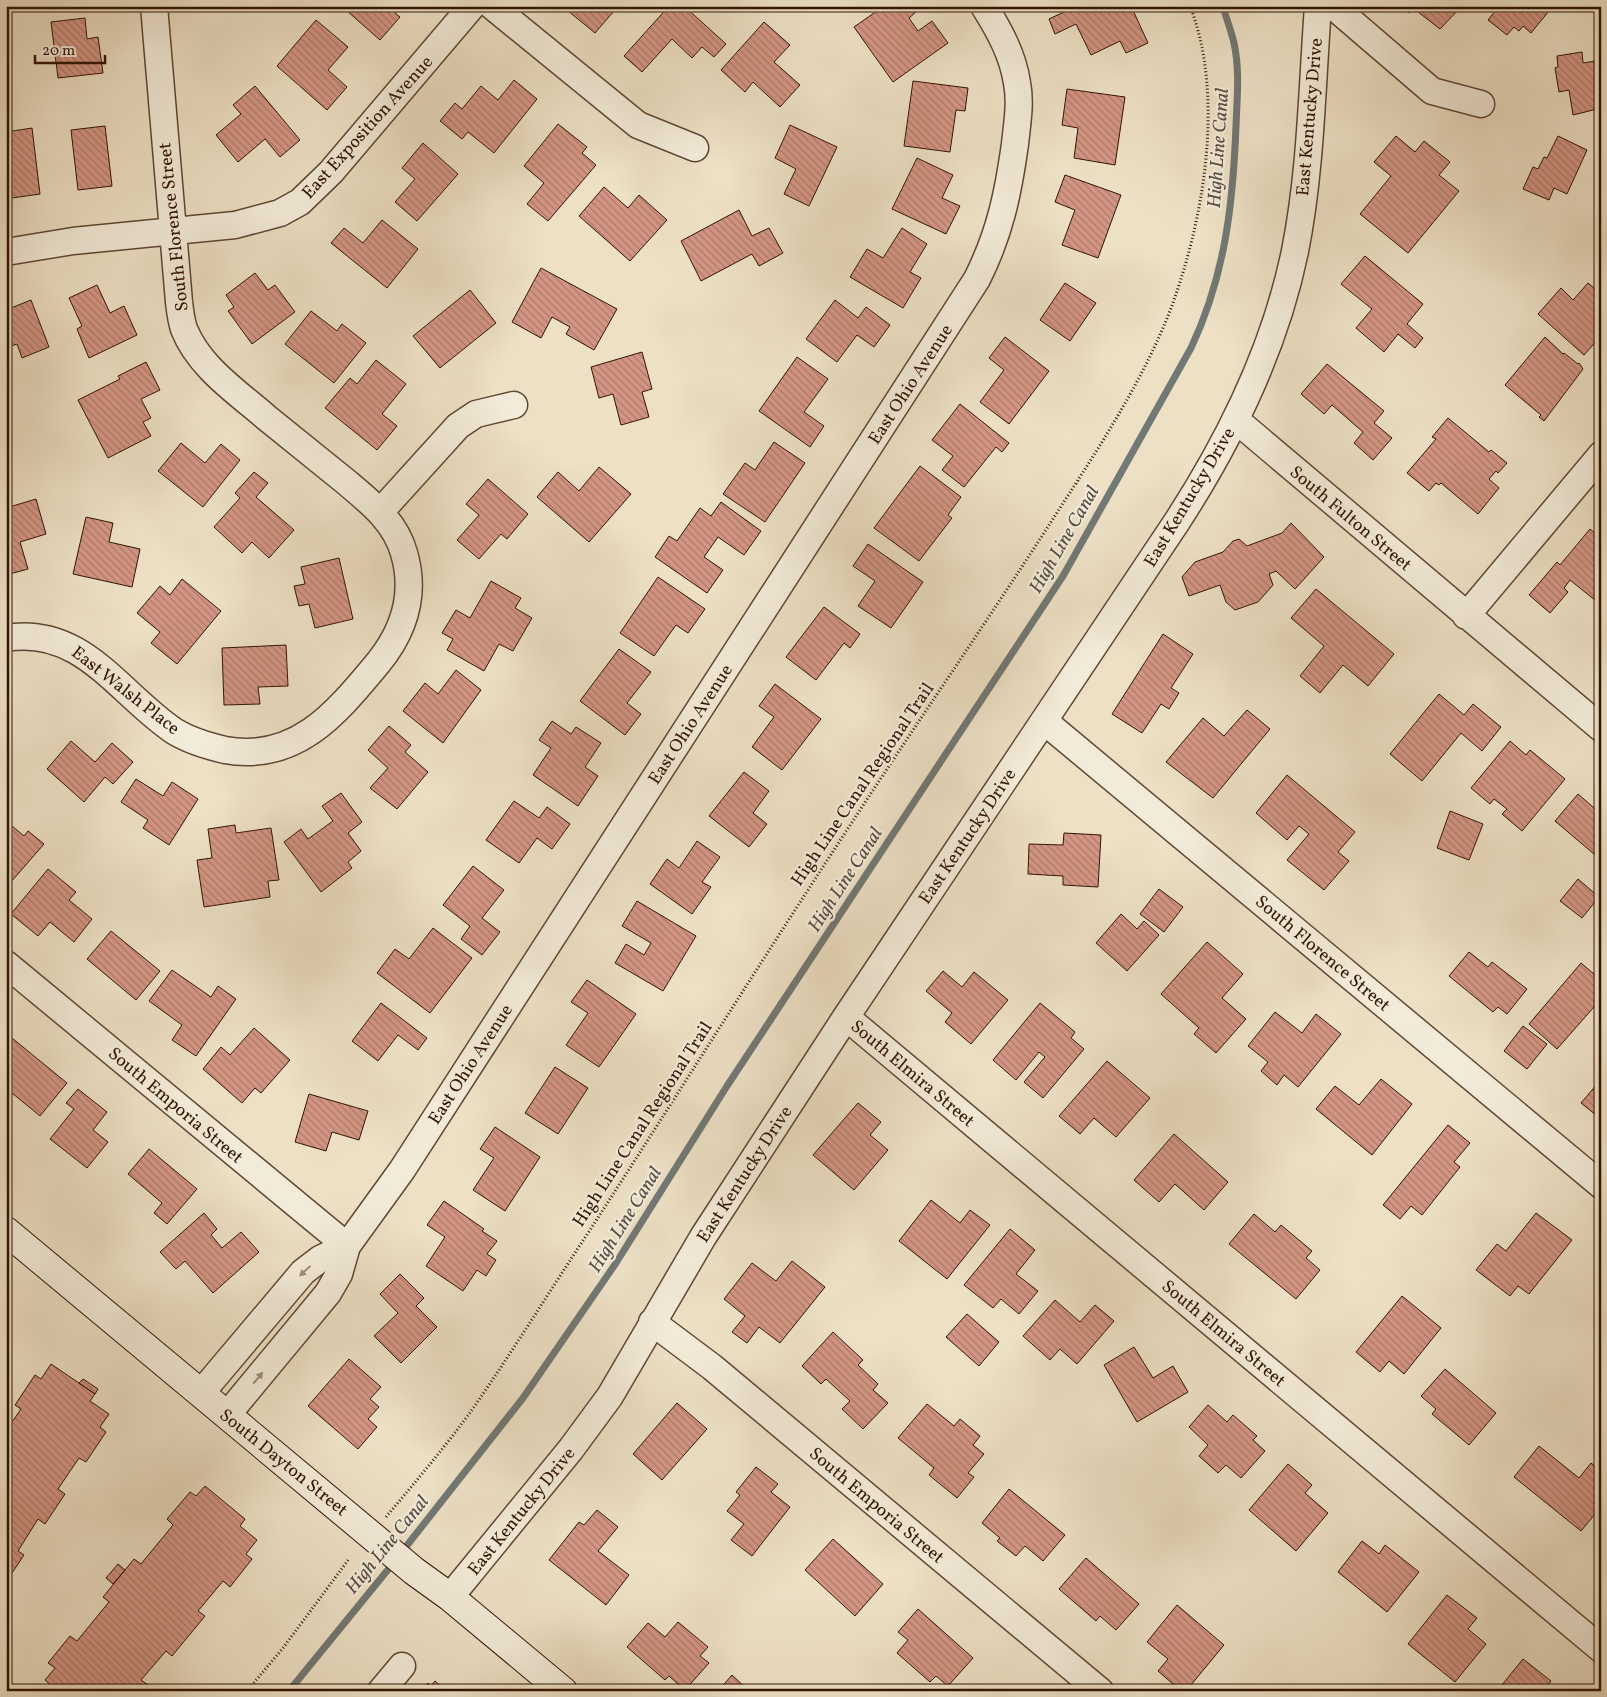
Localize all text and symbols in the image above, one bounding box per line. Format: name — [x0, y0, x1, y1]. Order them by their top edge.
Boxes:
scale bar — [35, 32, 105, 64]
street label: East Kentucky Drive — [1291, 37, 1330, 197]
text: 20 m — [42, 41, 75, 62]
street label: East Exposition Avenue — [297, 51, 439, 205]
water label: High Line Canal — [1202, 87, 1236, 209]
street label: South Florence Street — [153, 141, 196, 312]
street label: East Ohio Avenue — [863, 320, 960, 450]
street label: East Kentucky Drive — [1139, 423, 1242, 572]
street label: South Fulton Street — [1284, 461, 1417, 578]
water label: High Line Canal — [1023, 481, 1106, 599]
street label: East Walsh Place — [66, 641, 185, 741]
street label: East Ohio Avenue — [643, 660, 740, 790]
street label: High Line Canal Regional Trail — [786, 678, 938, 890]
street label: East Kentucky Drive — [913, 764, 1023, 910]
water label: High Line Canal — [802, 822, 886, 936]
street label: South Florence Street — [1249, 890, 1395, 1018]
street label: East Ohio Avenue — [423, 1000, 520, 1130]
street label: South Elmira Street — [845, 1015, 979, 1134]
street label: High Line Canal Regional Trail — [567, 1017, 717, 1231]
street label: South Emporia Street — [102, 1042, 248, 1170]
street label: East Kentucky Drive — [692, 1101, 799, 1248]
water label: High Line Canal — [582, 1162, 666, 1276]
one-way arrow — [300, 1265, 312, 1277]
street label: South Elmira Street — [1156, 1275, 1290, 1394]
one-way arrow — [252, 1372, 264, 1384]
street label: South Dayton Street — [213, 1403, 353, 1523]
street label: East Kentucky Drive — [462, 1442, 582, 1582]
street label: South Emporia Street — [803, 1442, 949, 1570]
water label: High Line Canal — [340, 1490, 436, 1600]

